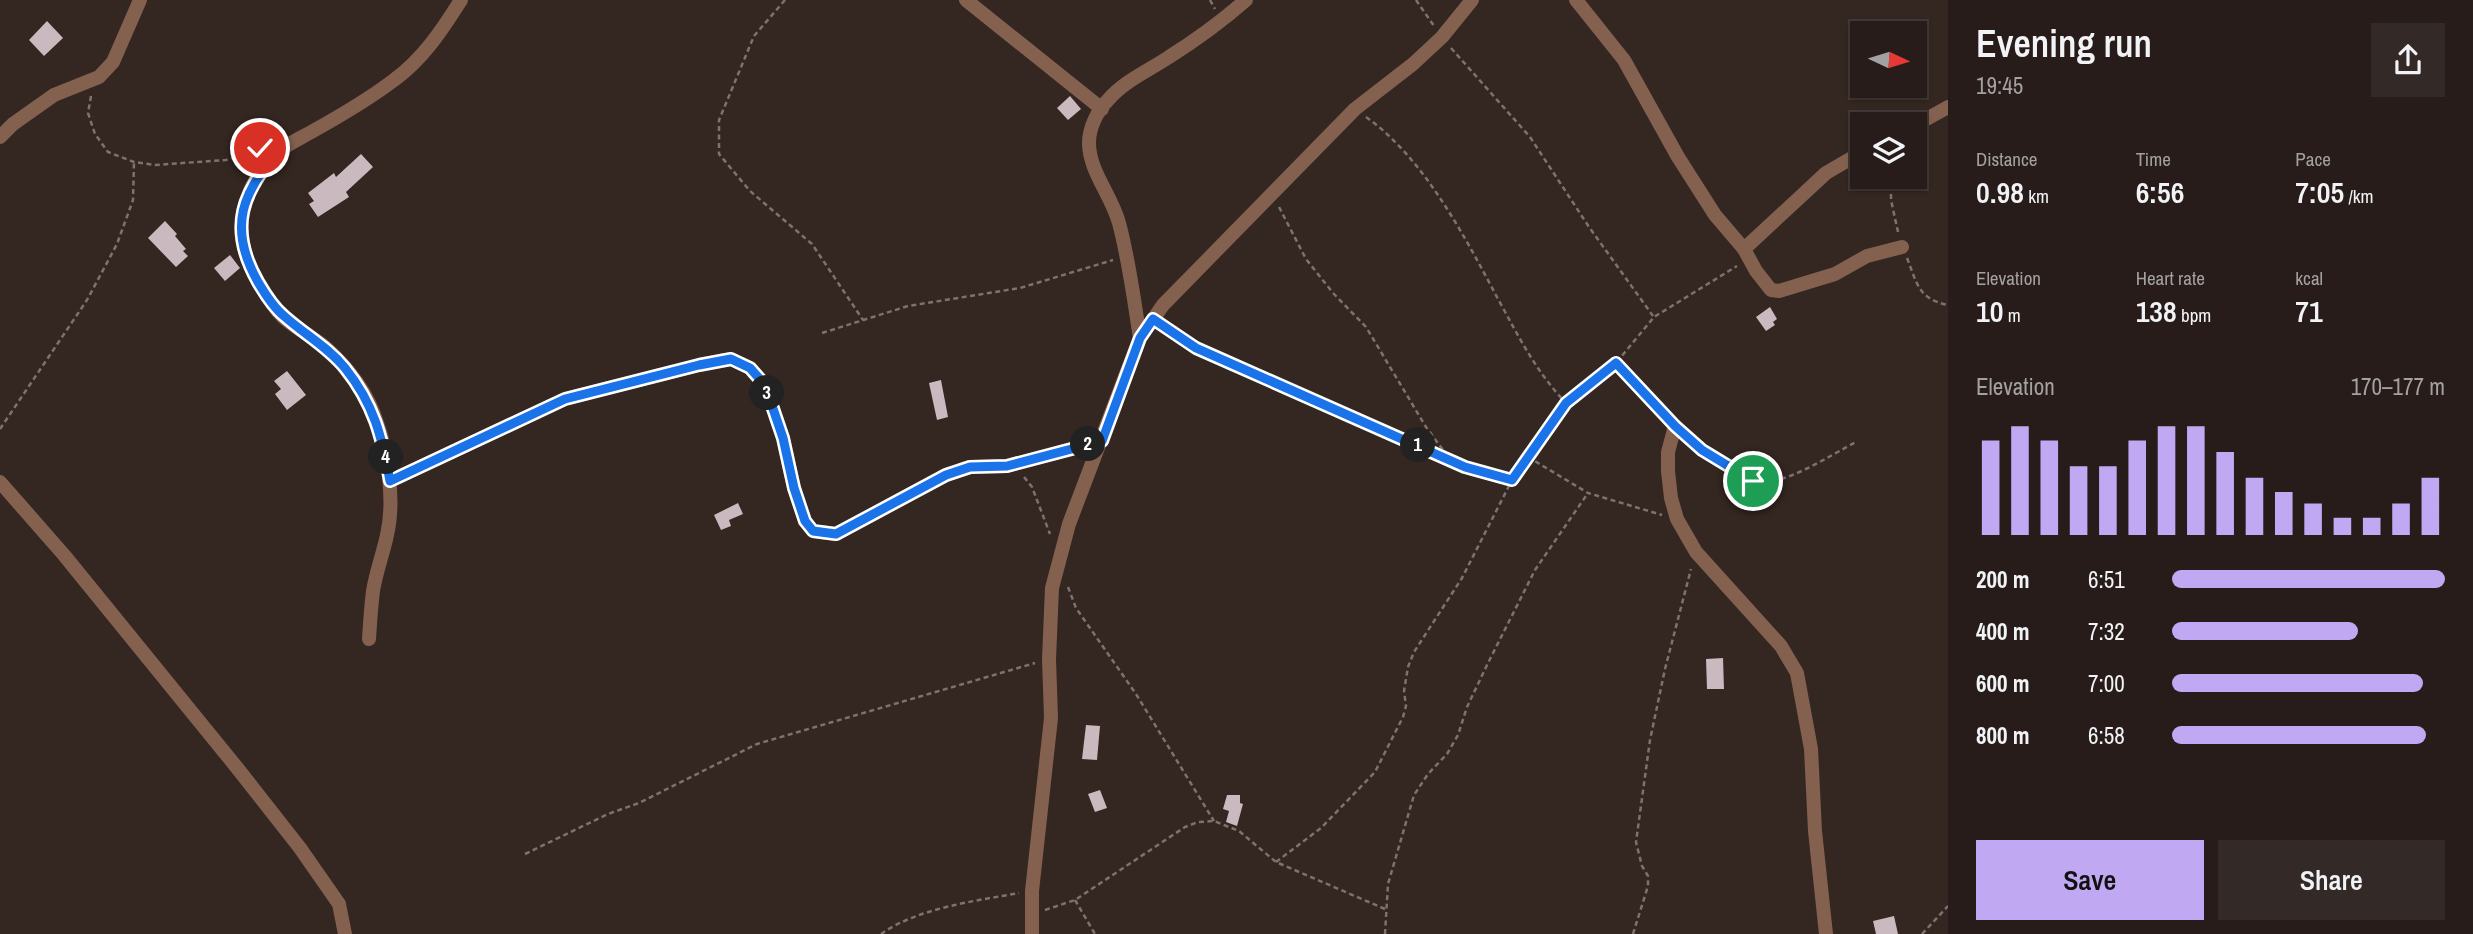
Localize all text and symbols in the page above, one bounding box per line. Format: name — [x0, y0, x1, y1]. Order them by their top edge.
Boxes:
text: Evening run — [1976, 18, 2152, 69]
north arrow — [1850, 21, 1927, 98]
map controls — [1850, 21, 1927, 189]
button: share — [2371, 23, 2445, 97]
text: 19:45 — [1976, 70, 2023, 101]
button: layers — [1850, 112, 1927, 189]
pin — [230, 118, 290, 178]
icon: check — [241, 129, 279, 167]
text: Distance — [1976, 146, 2037, 172]
text: Time — [2136, 146, 2171, 172]
text: Pace — [2295, 146, 2331, 172]
text: 0.98 — [1976, 172, 2024, 212]
text: 6:56 — [2136, 172, 2184, 212]
text: 7:05 — [2295, 172, 2344, 212]
text: km — [2024, 183, 2049, 209]
text: /km — [2344, 183, 2374, 209]
text: Elevation — [1976, 265, 2041, 291]
text: Heart rate — [2136, 265, 2205, 291]
text: kcal — [2295, 265, 2323, 291]
text: 10 — [1976, 291, 2003, 331]
text: 138 — [2136, 291, 2177, 331]
text: 71 — [2295, 291, 2323, 331]
text: m — [2003, 302, 2021, 328]
text: bpm — [2177, 302, 2211, 328]
text: Elevation — [1976, 371, 2055, 402]
text: 170–177 m — [2351, 371, 2445, 402]
pin: 3 — [750, 376, 784, 410]
text: 3 — [762, 379, 771, 405]
pin: 2 — [1070, 426, 1106, 462]
pin: 1 — [1400, 428, 1436, 462]
text: 2 — [1083, 430, 1092, 456]
text: 1 — [1413, 431, 1422, 457]
pin: 4 — [368, 440, 404, 475]
text: 4 — [381, 443, 390, 469]
pin — [1723, 451, 1783, 511]
icon: arrive — [1734, 462, 1772, 500]
text: 200 m — [1976, 564, 2029, 595]
text: 6:51 — [2088, 564, 2125, 595]
text: 400 m — [1976, 616, 2029, 647]
text: 7:32 — [2088, 616, 2125, 647]
text: 600 m — [1976, 668, 2029, 699]
text: 7:00 — [2088, 668, 2125, 699]
text: 800 m — [1976, 720, 2029, 751]
text: 6:58 — [2088, 720, 2125, 751]
button: Save — [1976, 840, 2204, 920]
button: Share — [2218, 840, 2445, 920]

